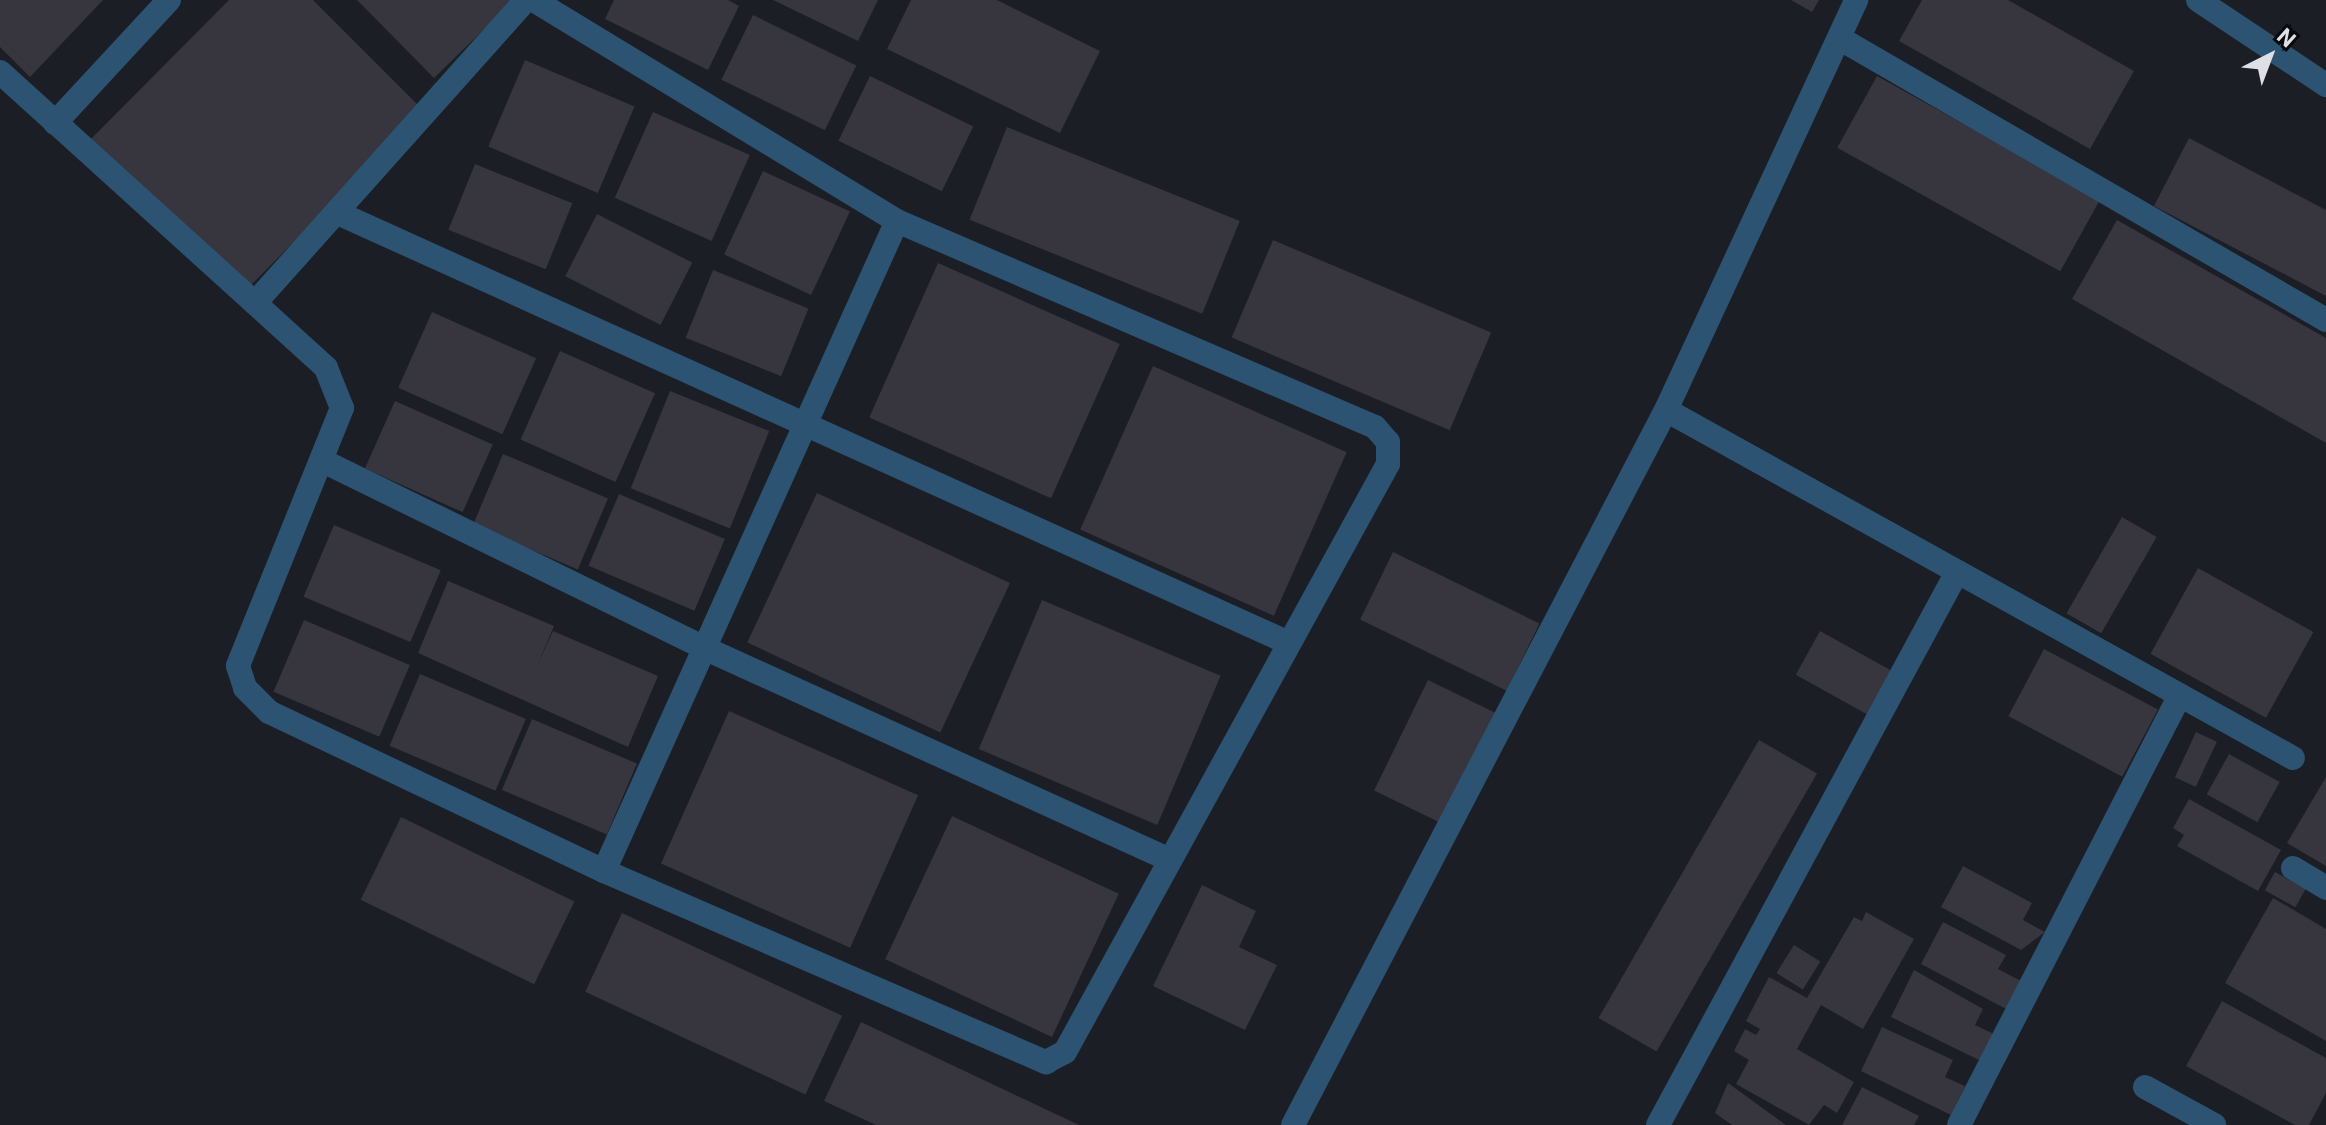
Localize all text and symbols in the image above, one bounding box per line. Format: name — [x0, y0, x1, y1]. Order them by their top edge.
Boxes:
north arrow — [2230, 16, 2310, 96]
text: N — [2272, 23, 2301, 52]

